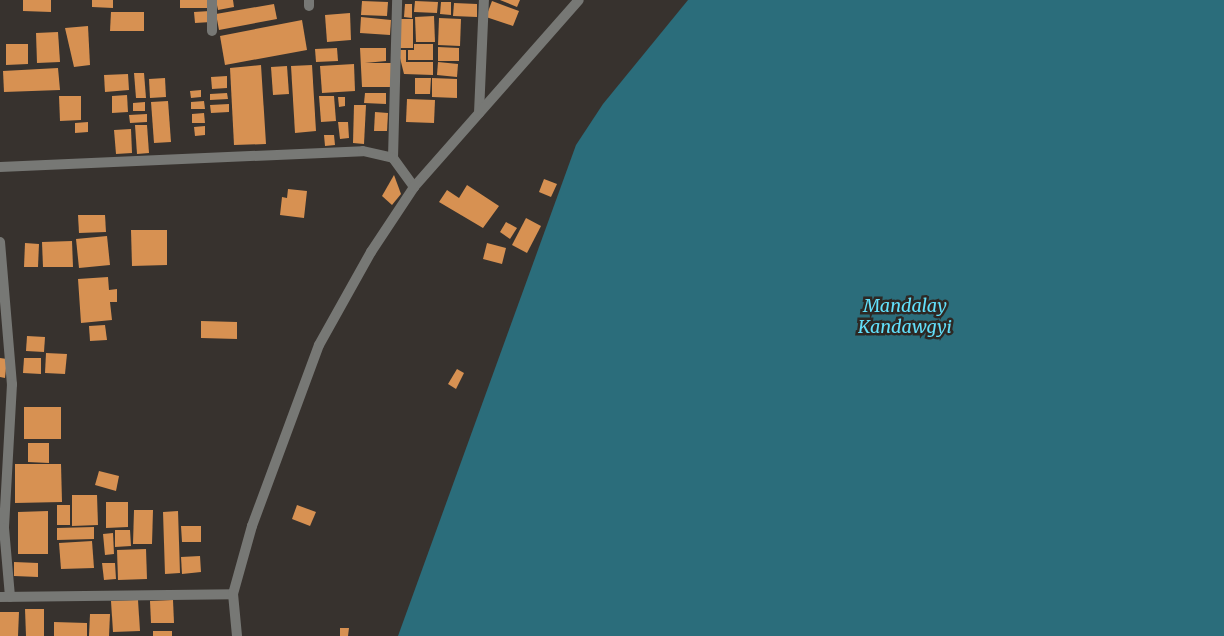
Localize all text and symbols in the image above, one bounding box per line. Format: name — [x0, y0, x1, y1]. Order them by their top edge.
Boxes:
water label: Mandalay Kandawgyi — [858, 296, 952, 338]

